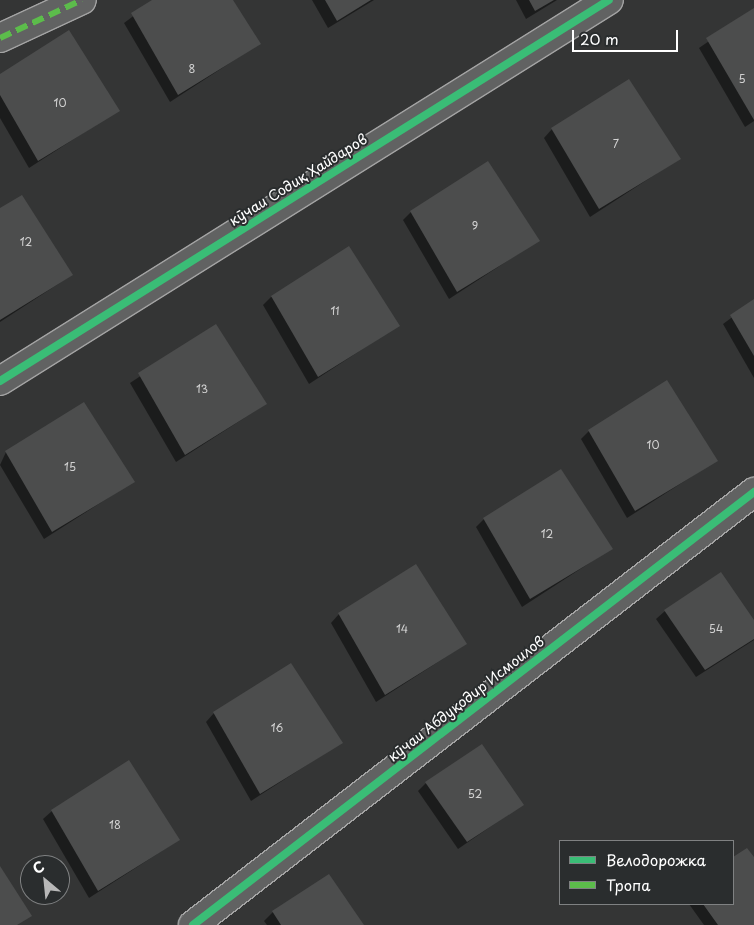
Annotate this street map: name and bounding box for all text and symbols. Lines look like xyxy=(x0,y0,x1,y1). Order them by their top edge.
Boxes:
scale bar xyxy=(574,20,680,52)
text: 20 m xyxy=(580,27,619,50)
house number: 8 xyxy=(189,62,195,76)
house number: 5 xyxy=(738,72,746,86)
house number: 10 xyxy=(54,96,66,110)
street label: кӯчаи Содиқ Ҳайдаров xyxy=(226,131,370,229)
house number: 7 xyxy=(613,137,619,151)
house number: 9 xyxy=(472,219,478,233)
house number: 12 xyxy=(20,235,32,249)
house number: 11 xyxy=(330,304,340,318)
house number: 13 xyxy=(196,382,208,396)
house number: 10 xyxy=(647,438,659,452)
house number: 15 xyxy=(64,460,76,474)
house number: 12 xyxy=(541,527,553,541)
house number: 14 xyxy=(396,622,408,636)
house number: 54 xyxy=(709,622,723,636)
street label: кӯчаи Абдуқодир Исмоилов xyxy=(384,633,548,765)
house number: 16 xyxy=(271,721,283,735)
house number: 52 xyxy=(468,787,482,801)
house number: 18 xyxy=(109,818,121,832)
legend xyxy=(559,840,734,905)
text: Велодорожка xyxy=(606,848,706,871)
north arrow xyxy=(20,855,70,905)
text: С xyxy=(29,855,48,879)
text: Тропа xyxy=(606,873,651,896)

